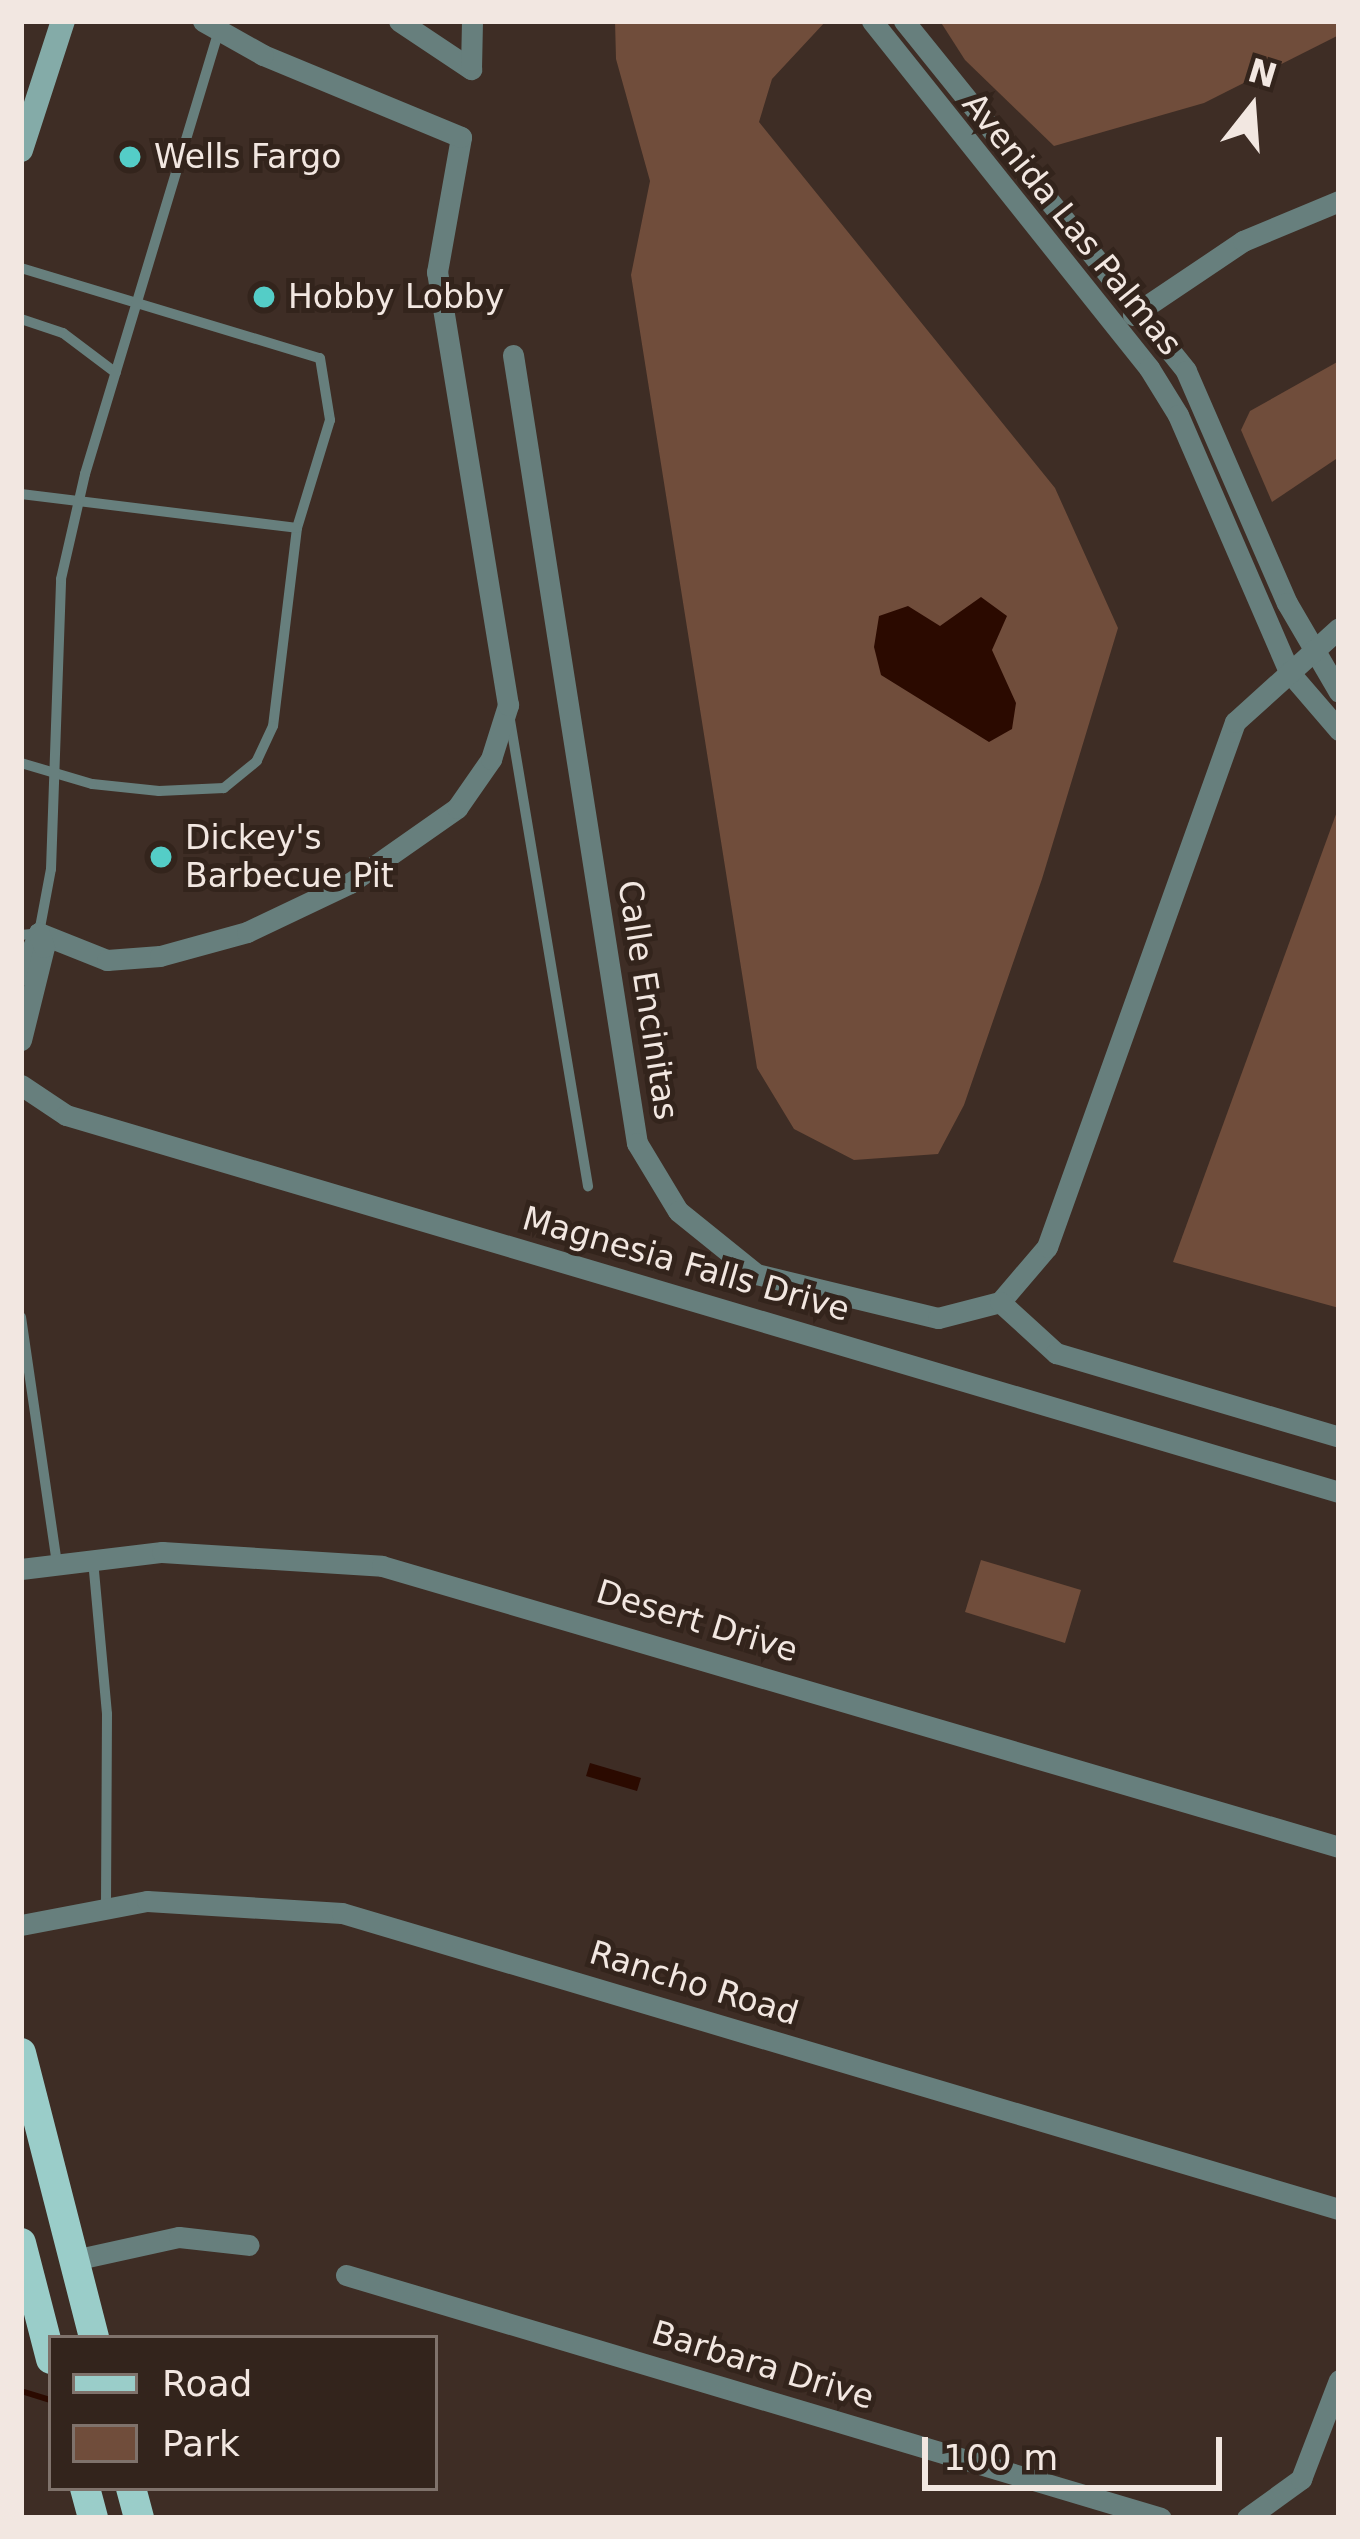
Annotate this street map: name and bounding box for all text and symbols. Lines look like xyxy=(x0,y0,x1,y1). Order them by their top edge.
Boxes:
north arrow xyxy=(1192,48,1312,168)
text: N xyxy=(1244,50,1282,96)
street label: Avenida Las Palmas xyxy=(954,85,1190,363)
place label: Wells Fargo xyxy=(154,137,341,177)
marker: Wells Fargo xyxy=(117,144,143,170)
place label: Hobby Lobby xyxy=(288,277,504,317)
marker: Hobby Lobby xyxy=(251,284,277,310)
place label: Dickey's Barbecue Pit xyxy=(185,818,394,896)
marker: Dickey's Barbecue Pit xyxy=(148,844,174,870)
street label: Calle Encinitas xyxy=(610,877,686,1123)
street label: Magnesia Falls Drive xyxy=(518,1198,854,1330)
street label: Desert Drive xyxy=(592,1572,802,1670)
street label: Rancho Road xyxy=(585,1933,803,2033)
street label: Barbara Drive xyxy=(647,2312,879,2418)
legend xyxy=(48,2335,438,2491)
text: Road xyxy=(162,2363,252,2404)
scale bar xyxy=(928,2413,1228,2487)
text: Park xyxy=(162,2423,240,2464)
text: 100 m xyxy=(943,2437,1058,2478)

